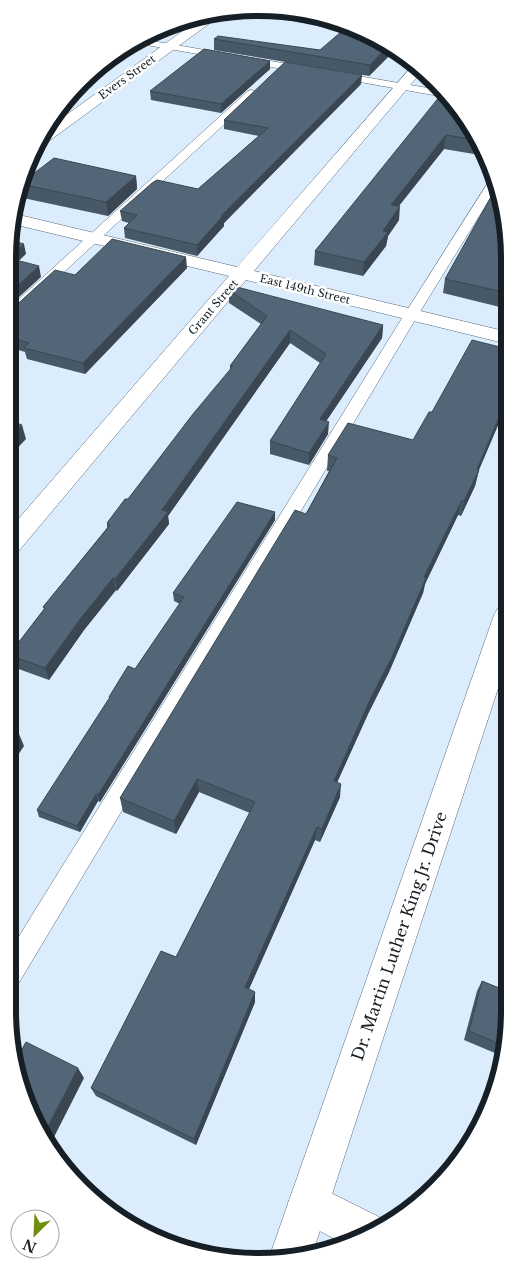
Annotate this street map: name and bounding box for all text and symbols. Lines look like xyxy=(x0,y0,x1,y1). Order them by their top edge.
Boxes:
street label: Evers Street xyxy=(96,51,159,102)
street label: East 149th Street xyxy=(258,271,353,307)
street label: Grant Street xyxy=(185,276,241,338)
street label: Dr. Martin Luther King Jr. Drive xyxy=(347,809,451,1063)
north arrow xyxy=(10,1209,60,1259)
text: N xyxy=(20,1235,39,1257)

